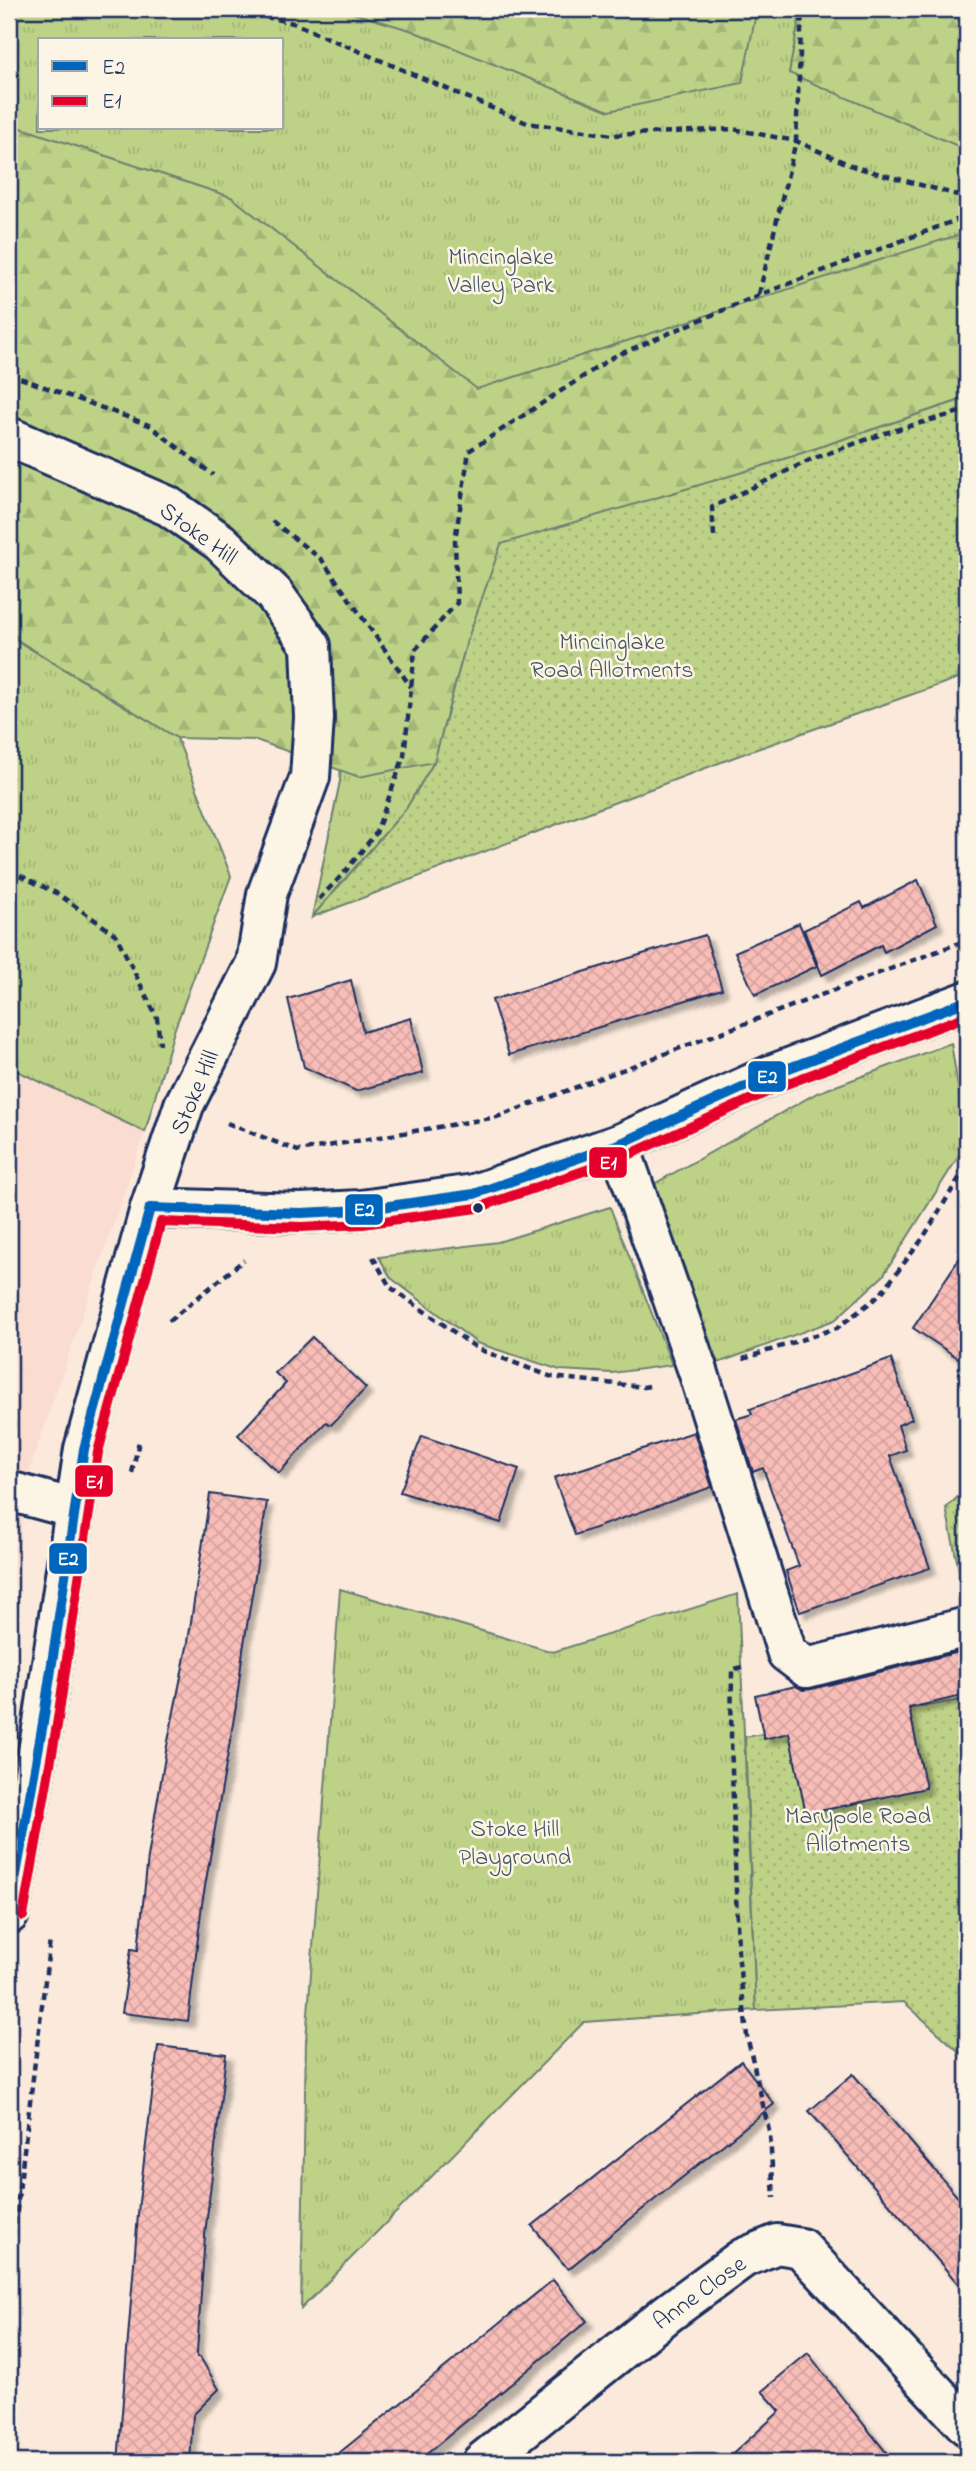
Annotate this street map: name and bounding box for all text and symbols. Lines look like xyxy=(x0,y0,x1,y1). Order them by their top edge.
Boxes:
legend xyxy=(38,38,284,130)
text: E2 xyxy=(102,54,125,84)
text: E1 xyxy=(102,88,122,118)
park label: Mincinglake Valley Park xyxy=(447,241,554,305)
street label: Stoke Hill xyxy=(151,495,244,575)
park label: Mincinglake Road Allotments xyxy=(530,626,694,689)
street label: Stoke Hill xyxy=(163,1045,230,1141)
line badge: E2 xyxy=(747,1060,787,1093)
text: E2 xyxy=(757,1065,778,1092)
line badge: E1 xyxy=(588,1146,628,1179)
text: E1 xyxy=(599,1151,617,1178)
line badge: E2 xyxy=(344,1193,384,1226)
text: E2 xyxy=(354,1198,375,1225)
unlabelled marker xyxy=(471,1201,485,1215)
line badge: E1 xyxy=(74,1464,114,1498)
text: E1 xyxy=(85,1470,103,1497)
line badge: E2 xyxy=(48,1542,88,1575)
text: E2 xyxy=(58,1547,79,1574)
park label: Marypole Road Allotments xyxy=(785,1800,932,1863)
park label: Stoke Hill Playground xyxy=(459,1813,572,1877)
street label: Anne Close xyxy=(647,2248,755,2340)

